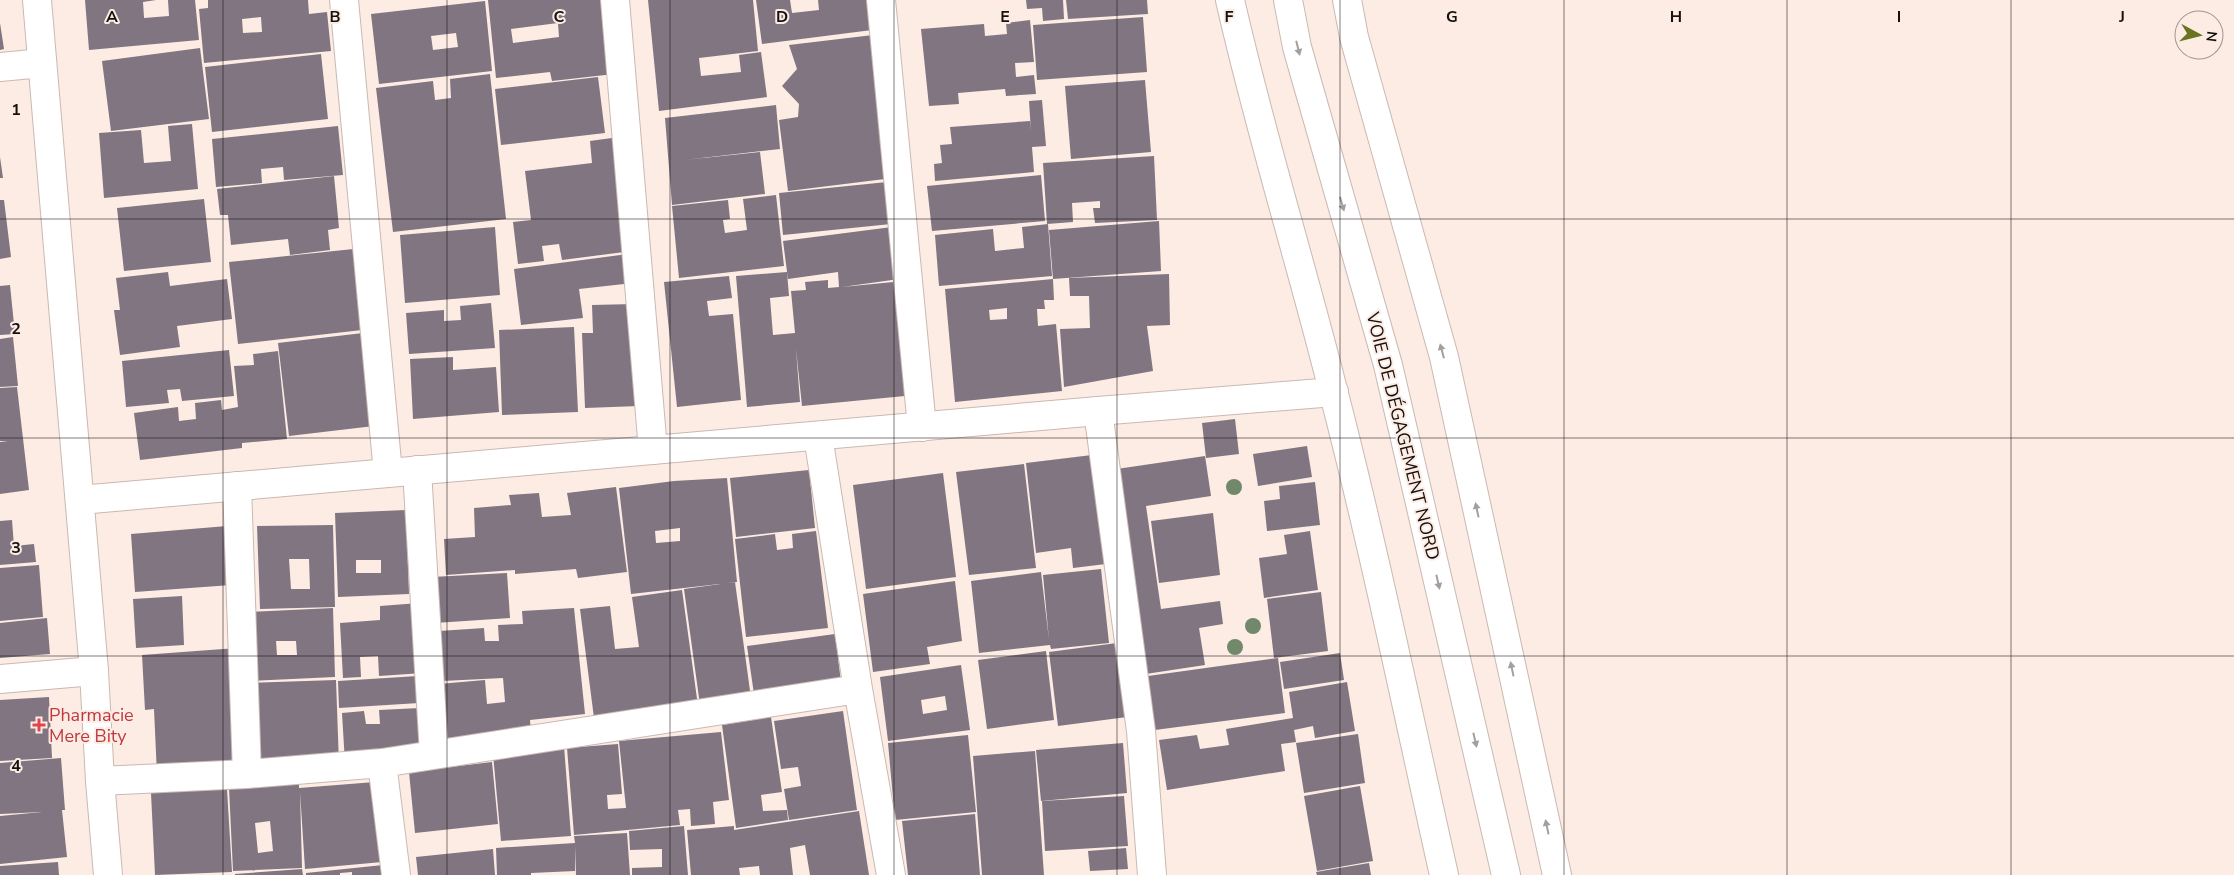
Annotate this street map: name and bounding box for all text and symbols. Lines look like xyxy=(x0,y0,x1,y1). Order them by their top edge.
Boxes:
text: A xyxy=(106,6,118,28)
text: B xyxy=(329,6,341,28)
text: C xyxy=(554,6,565,28)
text: D xyxy=(776,6,788,28)
text: E xyxy=(1000,6,1010,28)
text: F xyxy=(1225,6,1234,28)
text: G xyxy=(1446,6,1458,28)
text: H xyxy=(1670,6,1682,28)
text: I xyxy=(1897,6,1901,28)
text: J xyxy=(2118,6,2125,28)
north arrow xyxy=(2174,10,2224,60)
text: N xyxy=(2201,30,2221,43)
one-way arrow xyxy=(1294,40,1302,55)
text: 1 xyxy=(11,99,21,121)
one-way arrow xyxy=(1338,197,1346,212)
street label: VOIE DE DÉGAGEMENT NORD xyxy=(1360,309,1445,562)
text: 2 xyxy=(11,318,21,340)
one-way arrow xyxy=(1438,344,1446,359)
one-way arrow xyxy=(1473,502,1481,517)
text: 3 xyxy=(11,537,21,559)
one-way arrow xyxy=(1434,574,1442,589)
one-way arrow xyxy=(1508,661,1516,676)
place label: Pharmacie Mere Bity xyxy=(49,703,134,748)
marker: Pharmacie Mere Bity xyxy=(33,719,45,731)
one-way arrow xyxy=(1471,733,1479,748)
text: 4 xyxy=(11,755,21,777)
one-way arrow xyxy=(1542,819,1550,835)

